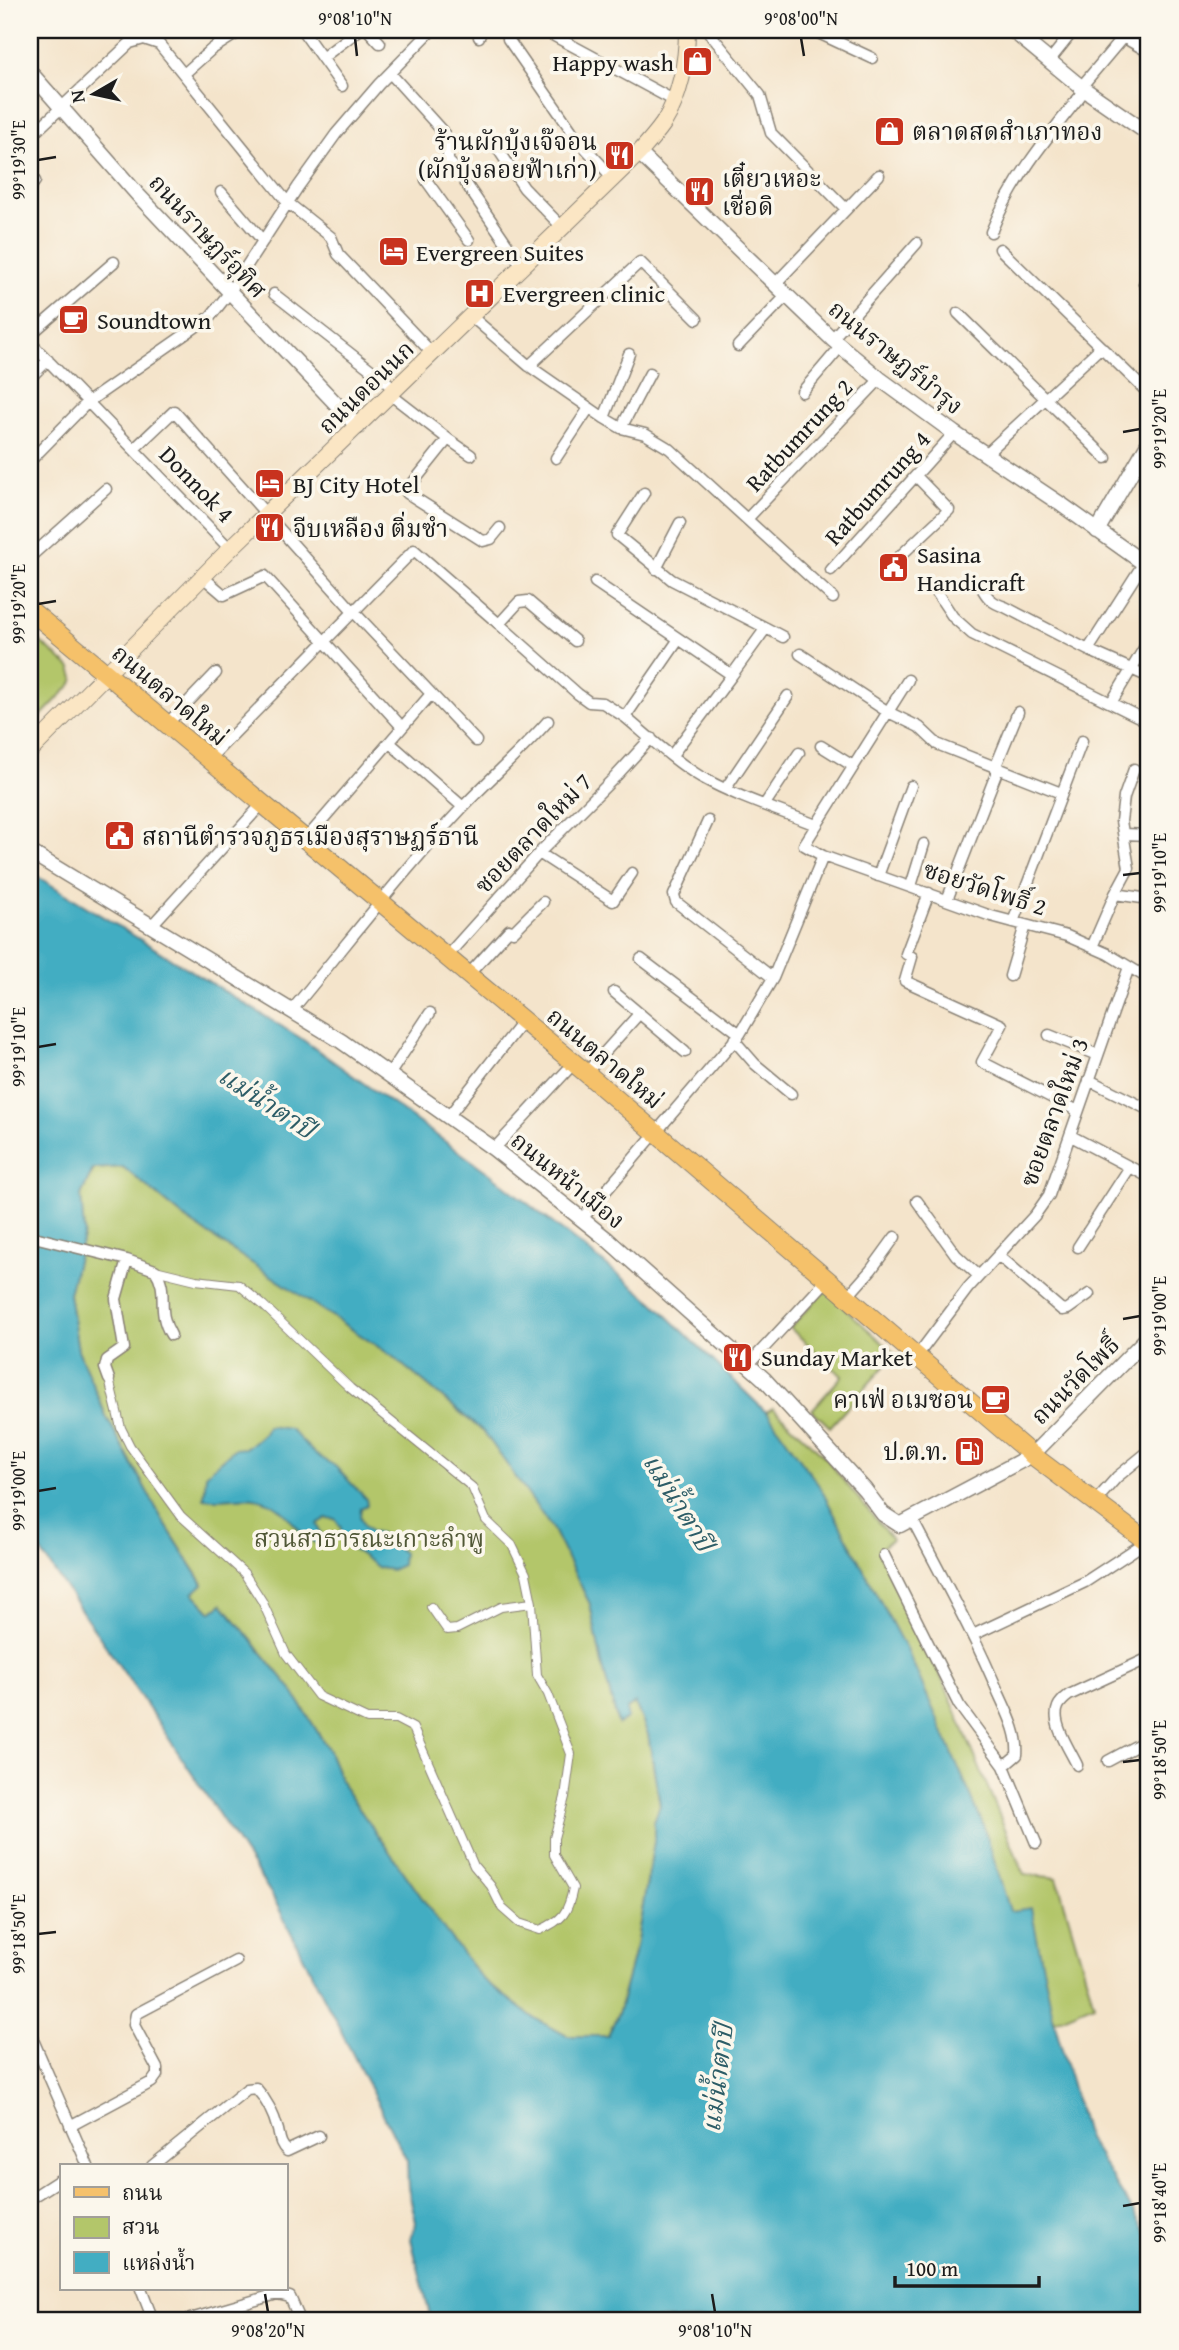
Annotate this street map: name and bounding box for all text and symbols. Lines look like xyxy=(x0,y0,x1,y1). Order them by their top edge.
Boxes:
text: 9°08'10"N xyxy=(318,5,392,32)
text: 9°08'00"N xyxy=(764,5,838,32)
place label: Happy wash xyxy=(553,45,675,80)
shop icon: Happy wash xyxy=(680,45,714,79)
north arrow xyxy=(60,60,130,130)
text: N xyxy=(62,88,92,105)
shop icon: ตลาดสดสำเภาทอง xyxy=(872,114,906,148)
place label: ตลาดสดสำเภาทอง xyxy=(912,114,1103,149)
text: 99°19'30"E xyxy=(5,120,32,200)
place label: ร้านผักบุ้งเจ๊จอน (ผักบุ้งลอยฟ้าเก่า) xyxy=(418,124,597,187)
restaurant icon: ร้านผักบุ้งเจ๊จอน (ผักบุ้งลอยฟ้าเก่า) xyxy=(603,138,637,172)
place label: เตี๋ยวเหอะ เชื่อดิ xyxy=(722,161,821,224)
street label: ถนนราษฏร์อุทิศ xyxy=(141,166,275,306)
restaurant icon: เตี๋ยวเหอะ เชื่อดิ xyxy=(682,175,716,209)
hotel icon: Evergreen Suites xyxy=(376,235,410,269)
place label: Evergreen Suites xyxy=(416,235,584,270)
hospital icon: Evergreen clinic xyxy=(463,276,497,310)
place label: Evergreen clinic xyxy=(503,276,665,311)
street label: ถนนราษฎร์บำรุง xyxy=(821,292,971,422)
cafe icon: Soundtown xyxy=(57,303,91,337)
place label: Soundtown xyxy=(97,303,212,338)
street label: ถนนดอนนก xyxy=(310,332,422,442)
street label: Ratbumrung 2 xyxy=(737,370,861,500)
text: 99°19'20"E xyxy=(1146,389,1173,469)
street label: Ratbumrung 4 xyxy=(816,423,938,553)
street label: Donnok 4 xyxy=(151,438,243,530)
hotel icon: BJ City Hotel xyxy=(253,467,287,501)
place label: BJ City Hotel xyxy=(293,467,420,502)
restaurant icon: จีบเหลือง ติ่มซำ xyxy=(253,511,287,545)
place label: จีบเหลือง ติ่มซำ xyxy=(293,511,448,546)
place label: Sasina Handicraft xyxy=(917,537,1026,600)
public building icon: Sasina Handicraft xyxy=(877,551,911,585)
text: 99°19'20"E xyxy=(5,564,32,644)
street label: ถนนตลาดใหม่ xyxy=(104,636,236,754)
street label: ซอยตลาดใหม่ 7 xyxy=(466,765,600,901)
public building icon: สถานีตำรวจภูธรเมืองสุราษฏร์ธานี xyxy=(102,819,136,853)
place label: สถานีตำรวจภูธรเมืองสุราษฏร์ธานี xyxy=(142,819,479,854)
text: 99°19'10"E xyxy=(1146,833,1173,913)
street label: ซอยวัดโพธิ์ 2 xyxy=(919,852,1051,924)
street label: ถนนตลาดใหม่ xyxy=(539,999,671,1117)
text: 99°19'10"E xyxy=(5,1007,32,1087)
street label: ซอยตลาดใหม่ 3 xyxy=(1011,1033,1097,1191)
water label: แม่น้ำตาปี xyxy=(211,1056,326,1150)
street label: ถนนหน้าเมือง xyxy=(503,1123,633,1237)
text: 99°19'00"E xyxy=(1146,1276,1173,1356)
street label: ถนนวัดโพธิ์ xyxy=(1023,1326,1129,1432)
restaurant icon: Sunday Market xyxy=(721,1340,755,1374)
place label: Sunday Market xyxy=(761,1340,913,1375)
place label: คาเฟ่ อเมซอน xyxy=(833,1382,973,1417)
cafe icon: คาเฟ่ อเมซอน xyxy=(979,1382,1013,1416)
place label: ป.ต.ท. xyxy=(883,1434,947,1469)
fuel station icon: ป.ต.ท. xyxy=(953,1434,987,1468)
water label: แม่น้ำตาปี xyxy=(634,1446,726,1561)
text: 99°19'00"E xyxy=(5,1451,32,1531)
park label: สวนสาธารณะเกาะลำพู xyxy=(254,1521,484,1556)
text: 99°18'50"E xyxy=(1146,1720,1173,1800)
text: 99°18'50"E xyxy=(5,1894,32,1974)
water label: แม่น้ำตาปี xyxy=(691,2018,743,2134)
text: 99°18'40"E xyxy=(1146,2163,1173,2243)
legend xyxy=(60,2164,287,2290)
text: ถนน xyxy=(122,2177,163,2208)
text: สวน xyxy=(122,2211,160,2242)
scale bar xyxy=(895,2245,1039,2289)
text: แหล่งน้ำ xyxy=(122,2247,195,2278)
text: 100 m xyxy=(906,2253,958,2284)
text: 9°08'20"N xyxy=(231,2317,305,2344)
text: 9°08'10"N xyxy=(678,2317,752,2344)

